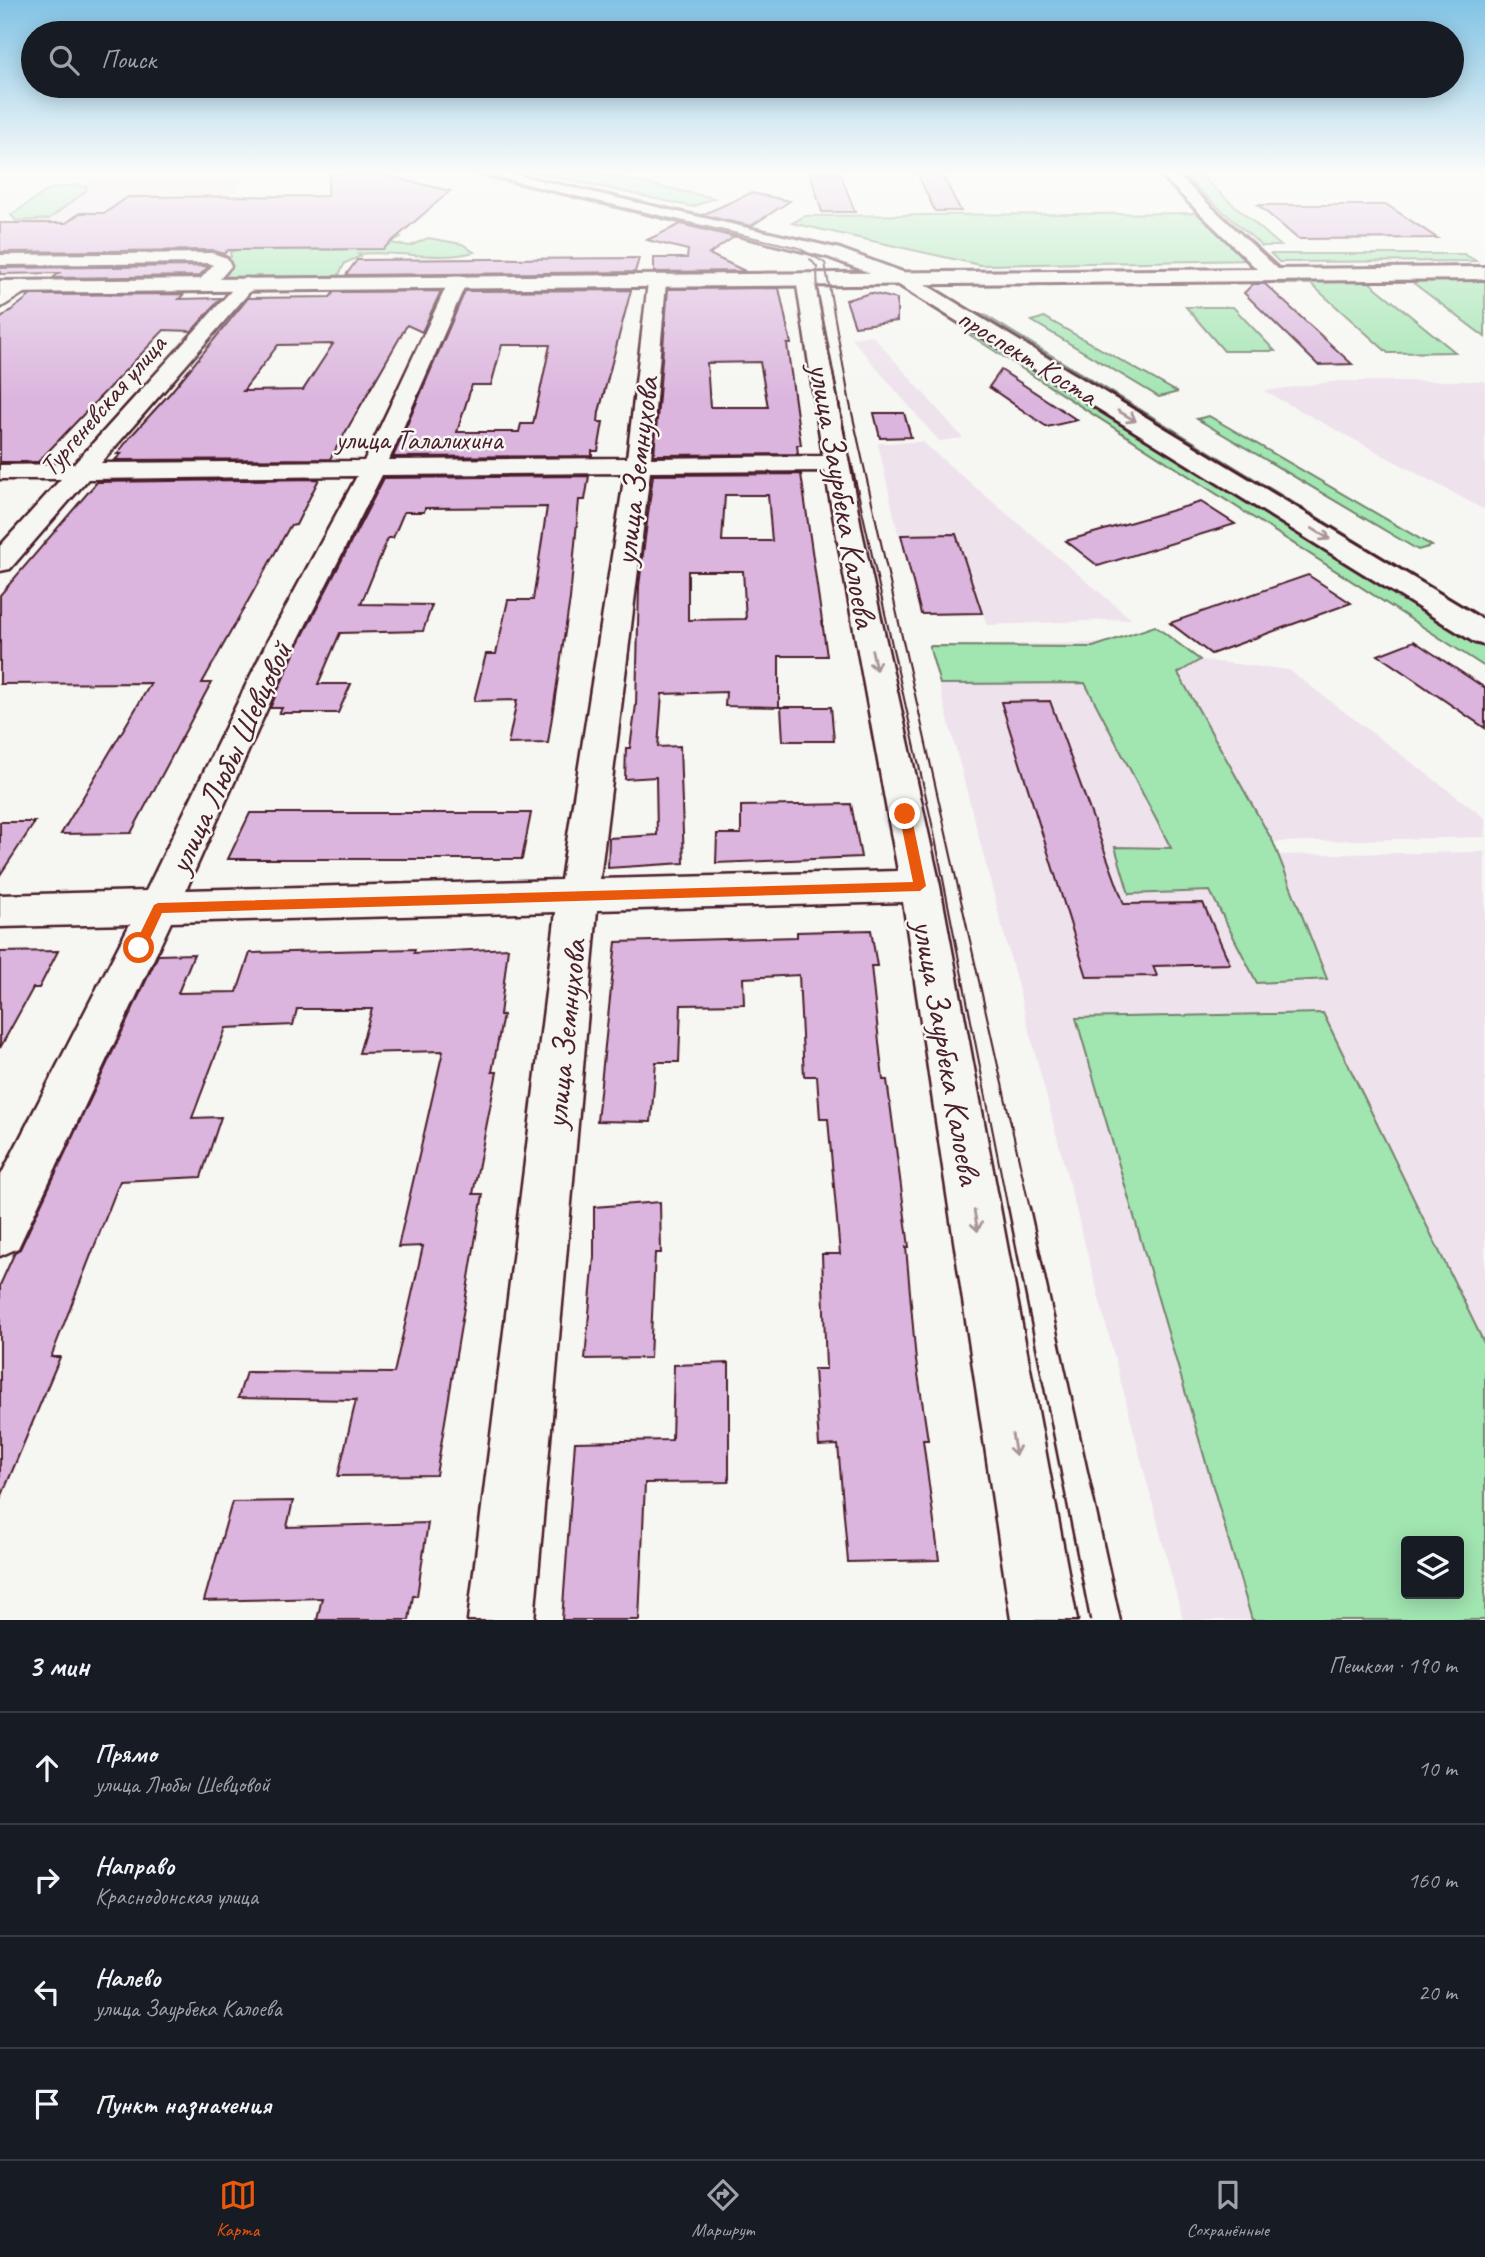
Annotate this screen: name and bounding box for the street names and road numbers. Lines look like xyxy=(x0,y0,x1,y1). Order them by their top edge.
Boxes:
street label: проспект Коста xyxy=(952,300,1105,414)
street label: Тургеневская улица xyxy=(31,326,174,483)
street label: улица Заурбека Калоева xyxy=(799,358,887,632)
street label: улица Земнухова xyxy=(603,372,669,570)
street label: улица Талалихина xyxy=(334,422,504,457)
street label: улица Любы Шевцовой xyxy=(157,633,303,882)
street label: улица Заурбека Калоева xyxy=(903,915,991,1189)
street label: улица Земнухова xyxy=(534,935,596,1133)

